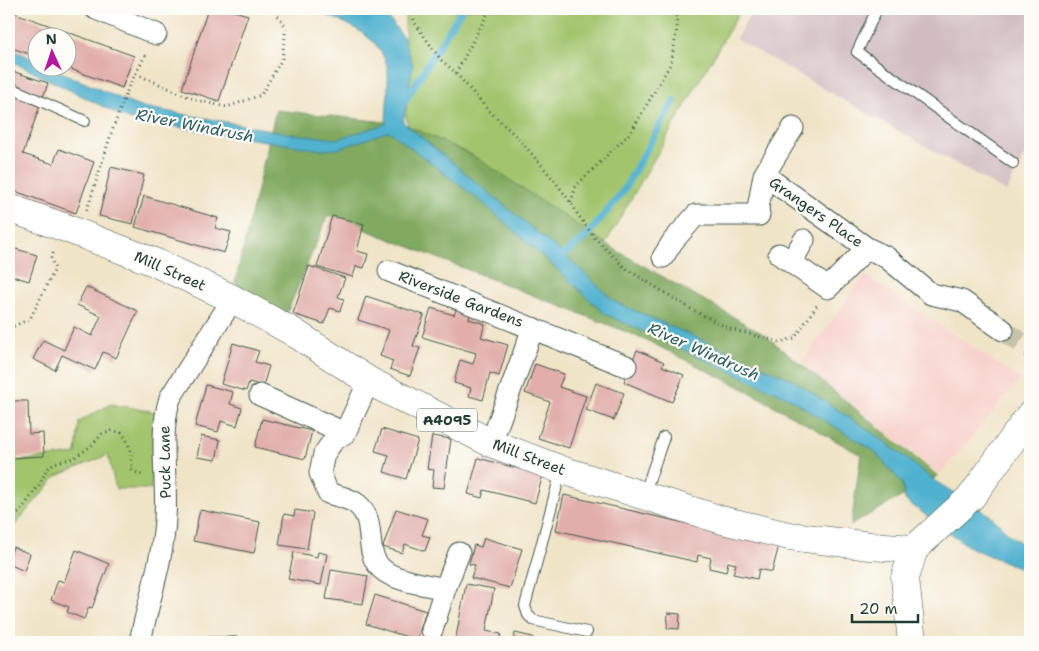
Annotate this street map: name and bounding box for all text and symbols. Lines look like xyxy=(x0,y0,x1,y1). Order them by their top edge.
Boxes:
north arrow xyxy=(28,28,78,78)
text: N xyxy=(45,30,57,48)
water label: River Windrush xyxy=(134,104,256,147)
street label: Grangers Place xyxy=(765,172,867,252)
street label: Mill Street xyxy=(131,246,209,296)
street label: Riverside Gardens xyxy=(396,266,526,332)
water label: River Windrush xyxy=(645,317,763,385)
road number: A4095 xyxy=(417,408,477,432)
street label: Puck Lane xyxy=(154,425,176,499)
street label: Mill Street xyxy=(490,434,568,480)
scale bar xyxy=(852,591,918,623)
text: 20 m xyxy=(859,599,898,619)

